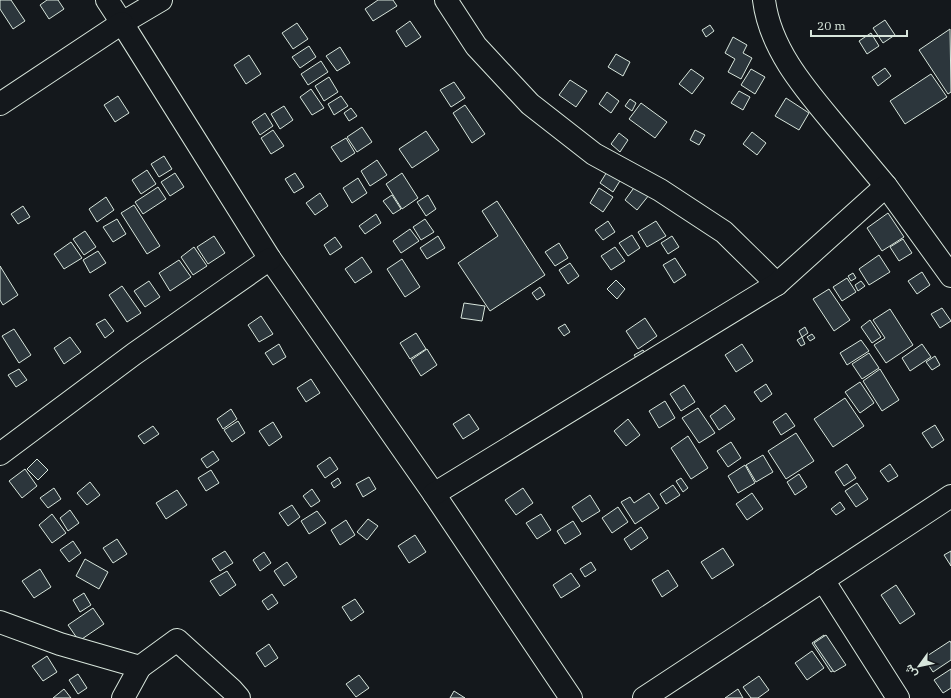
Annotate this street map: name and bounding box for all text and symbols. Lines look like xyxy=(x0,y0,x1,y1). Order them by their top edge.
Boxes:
scale bar xyxy=(811,12,907,38)
text: 20 m xyxy=(817,18,846,33)
north arrow xyxy=(899,646,939,686)
text: ش xyxy=(901,662,920,681)

